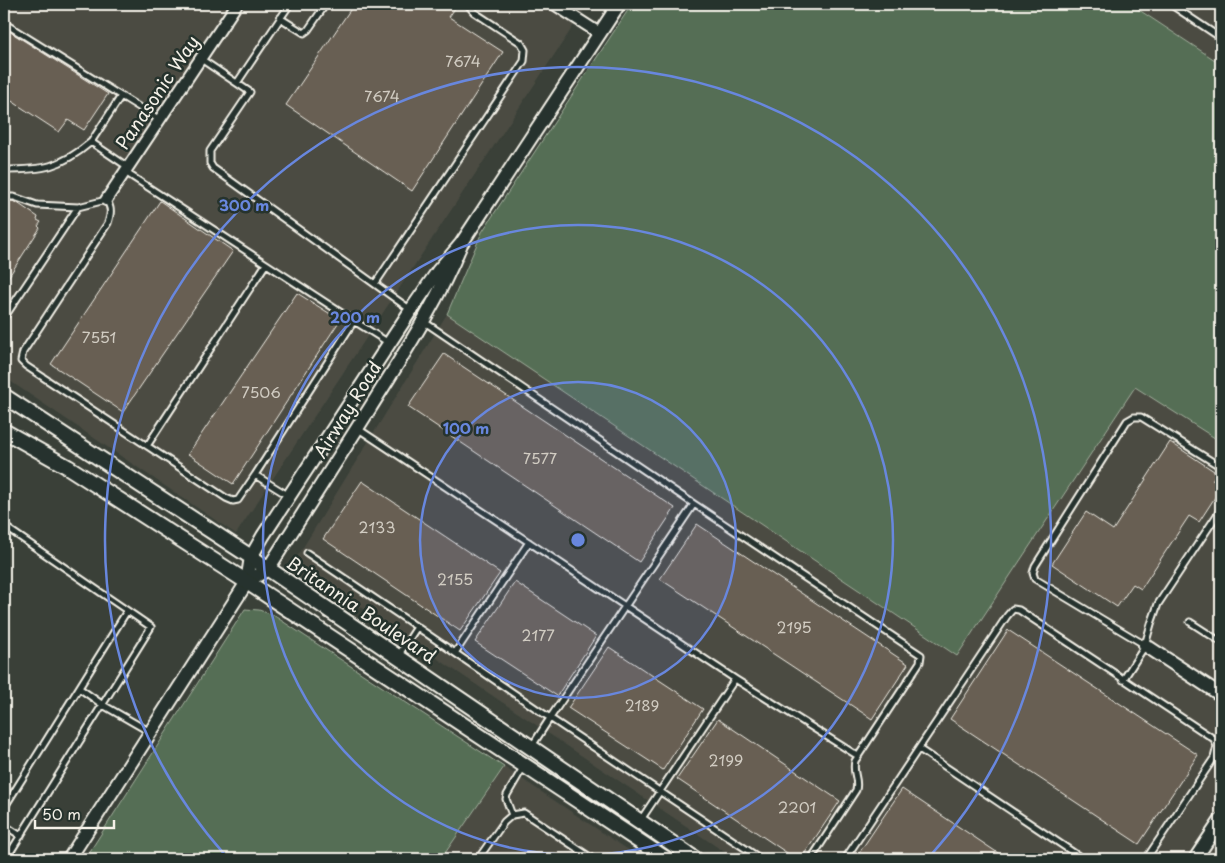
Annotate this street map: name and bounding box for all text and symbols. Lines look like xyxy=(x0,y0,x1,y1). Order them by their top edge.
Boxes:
street label: Panasonic Way xyxy=(108,29,205,155)
house number: 7674 xyxy=(445,49,481,72)
house number: 7674 xyxy=(364,84,400,107)
text: 300 m xyxy=(219,193,269,216)
text: 200 m xyxy=(330,305,380,328)
house number: 7551 xyxy=(82,325,116,348)
street label: Airway Road xyxy=(306,355,387,463)
house number: 7506 xyxy=(241,380,281,403)
text: 100 m xyxy=(443,416,489,439)
house number: 7577 xyxy=(523,446,557,469)
house number: 2133 xyxy=(359,515,395,538)
centre of rings xyxy=(569,531,587,549)
street label: Britannia Boulevard xyxy=(282,548,442,669)
house number: 2155 xyxy=(437,567,473,590)
house number: 2195 xyxy=(776,615,812,638)
house number: 2177 xyxy=(521,623,555,646)
house number: 2189 xyxy=(625,693,659,716)
house number: 2199 xyxy=(709,748,743,771)
house number: 2201 xyxy=(778,795,816,818)
scale bar xyxy=(35,798,114,830)
text: 50 m xyxy=(42,802,81,825)

